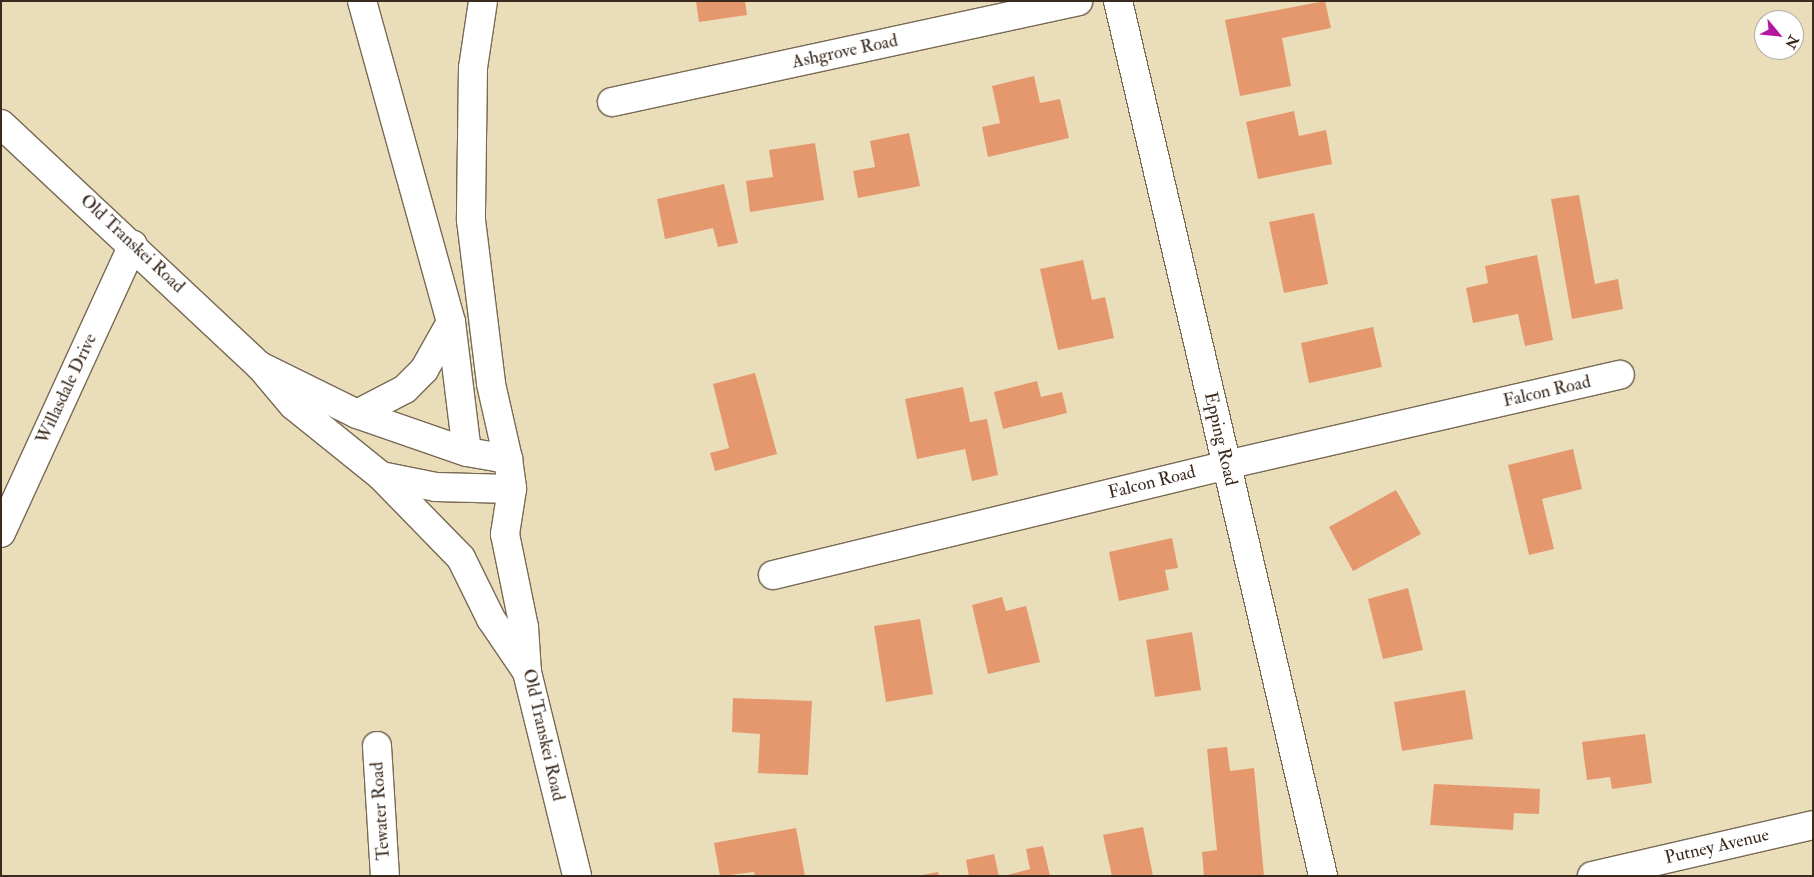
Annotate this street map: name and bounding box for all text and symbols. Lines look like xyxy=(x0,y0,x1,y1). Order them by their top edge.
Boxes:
north arrow xyxy=(1754,10,1804,60)
street label: Ashgrove Road xyxy=(790,30,900,74)
text: N xyxy=(1781,32,1802,51)
street label: Old Transkei Road xyxy=(75,190,189,298)
street label: Willasdale Drive xyxy=(32,330,102,448)
street label: Falcon Road xyxy=(1501,371,1593,413)
street label: Epping Road xyxy=(1199,390,1241,488)
street label: Falcon Road xyxy=(1106,462,1198,504)
street label: Old Transkei Road xyxy=(517,667,569,803)
street label: Tewater Road xyxy=(367,761,395,861)
street label: Putney Avenue xyxy=(1663,825,1771,869)

